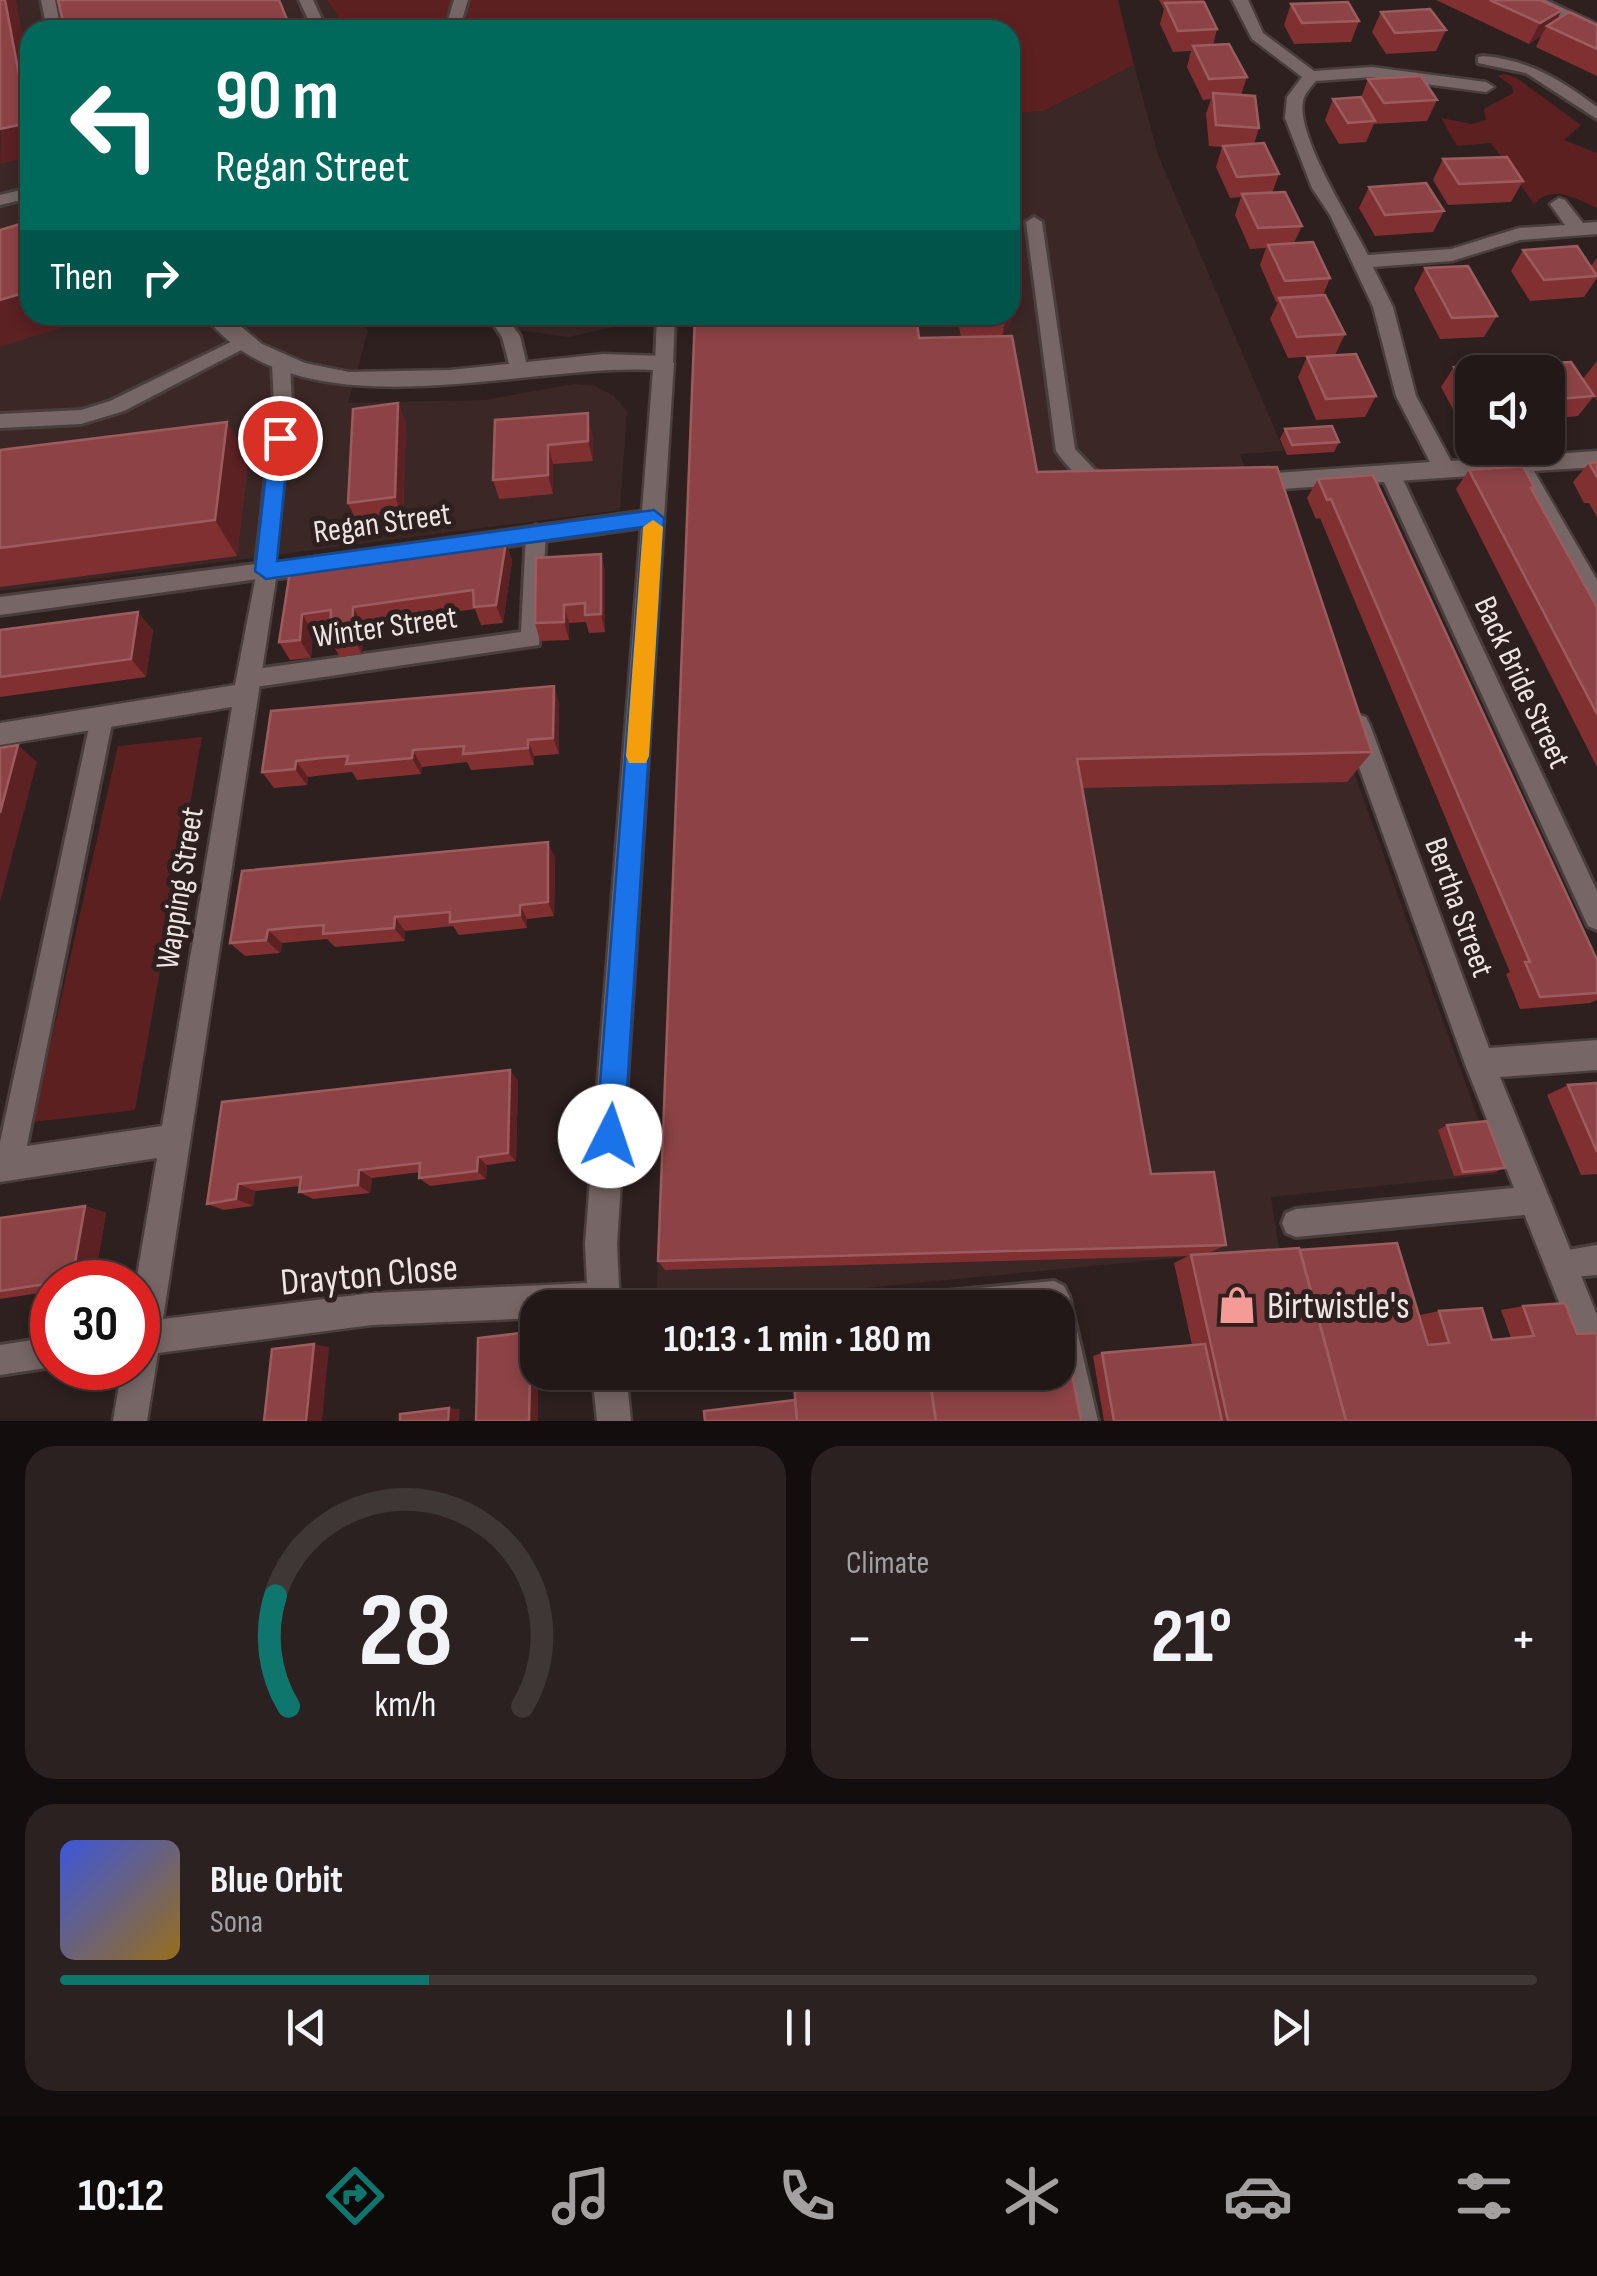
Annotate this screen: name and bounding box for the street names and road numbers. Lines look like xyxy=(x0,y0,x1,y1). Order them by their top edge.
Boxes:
street label: Regan Street xyxy=(311,495,453,552)
street label: Back Bride Street xyxy=(1465,591,1578,775)
street label: Winter Street xyxy=(311,598,460,657)
street label: Wapping Street xyxy=(148,804,213,972)
street label: Bertha Street xyxy=(1415,833,1502,982)
street label: Drayton Close xyxy=(279,1245,460,1306)

